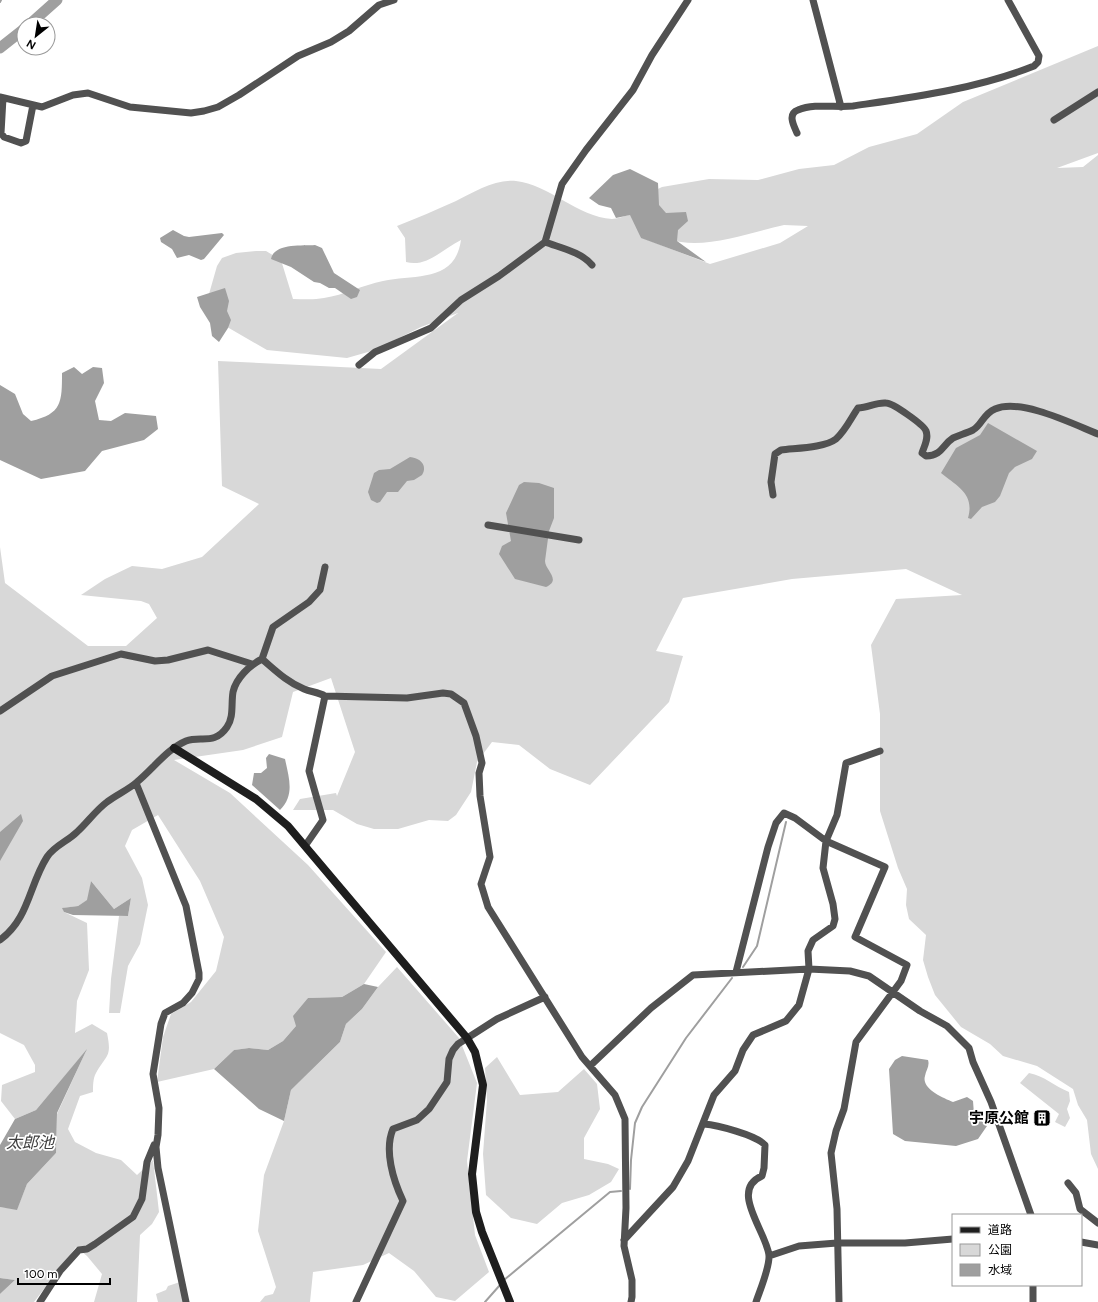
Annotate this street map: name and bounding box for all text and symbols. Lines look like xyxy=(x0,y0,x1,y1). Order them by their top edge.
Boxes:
north arrow xyxy=(16,16,56,56)
text: N xyxy=(24,36,38,52)
building icon: 宇原公館 xyxy=(1032,1108,1052,1128)
place label: 宇原公館 xyxy=(969,1109,1029,1127)
water label: 太郎池 xyxy=(6,1133,56,1152)
legend xyxy=(952,1214,1082,1286)
text: 道路 xyxy=(988,1223,1012,1237)
text: 公園 xyxy=(988,1243,1012,1257)
scale bar xyxy=(18,1260,110,1286)
text: 水域 xyxy=(988,1263,1012,1277)
text: 100 m xyxy=(24,1267,58,1281)

